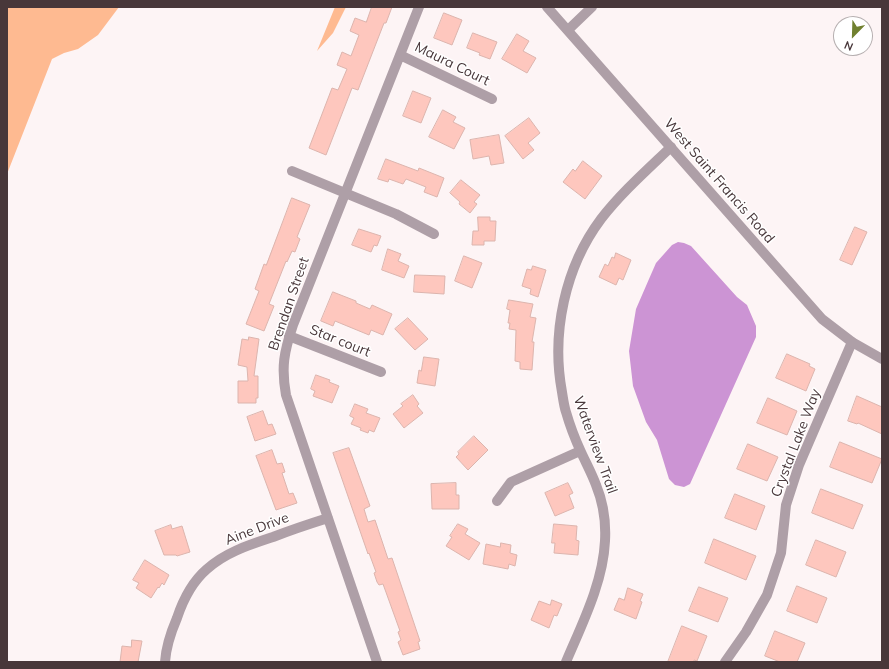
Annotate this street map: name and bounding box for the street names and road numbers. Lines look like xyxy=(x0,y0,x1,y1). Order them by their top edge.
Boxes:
street label: Maura Court xyxy=(412,39,492,89)
street label: West Saint Francis Road xyxy=(660,115,778,247)
street label: Brendan Street xyxy=(265,255,313,353)
street label: Star court xyxy=(307,321,373,361)
street label: Crystal Lake Way xyxy=(768,387,824,499)
street label: Waterview Trail xyxy=(570,394,620,496)
street label: Aine Drive xyxy=(223,509,291,549)

